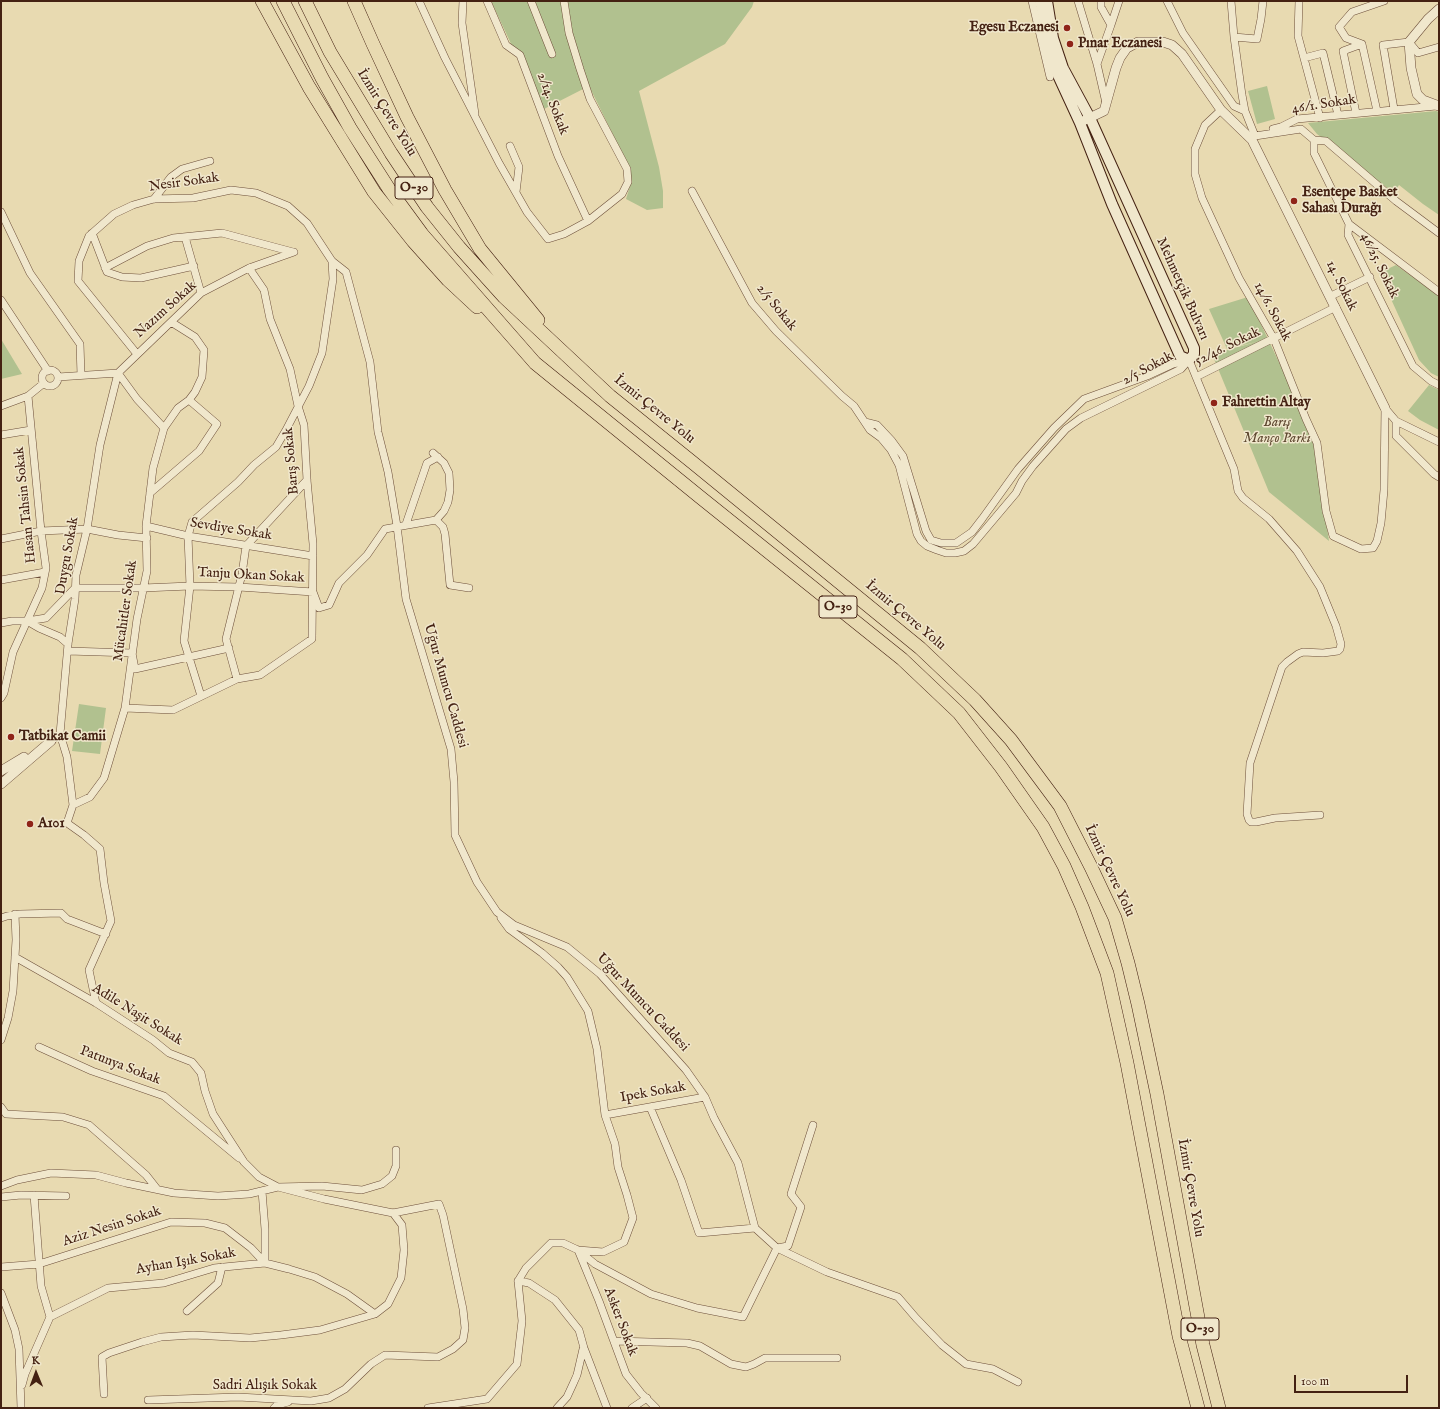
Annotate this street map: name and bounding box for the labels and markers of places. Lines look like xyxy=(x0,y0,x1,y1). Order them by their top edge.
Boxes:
place label: Egesu Eczanesi xyxy=(969,20,1059,36)
marker: Egesu Eczanesi xyxy=(1062,23,1072,33)
place label: Pınar Eczanesi xyxy=(1078,36,1162,52)
marker: Pınar Eczanesi xyxy=(1065,39,1075,49)
place label: Esentepe Basket Sahası Durağı xyxy=(1302,185,1398,218)
marker: Esentepe Basket Sahası Durağı xyxy=(1289,196,1299,206)
place label: Fahrettin Altay xyxy=(1222,395,1311,411)
marker: Fahrettin Altay xyxy=(1209,398,1219,408)
place label: Tatbikat Camii xyxy=(19,729,106,745)
marker: Tatbikat Camii xyxy=(6,732,16,742)
place label: A101 xyxy=(38,816,65,832)
marker: A101 xyxy=(25,819,35,829)

